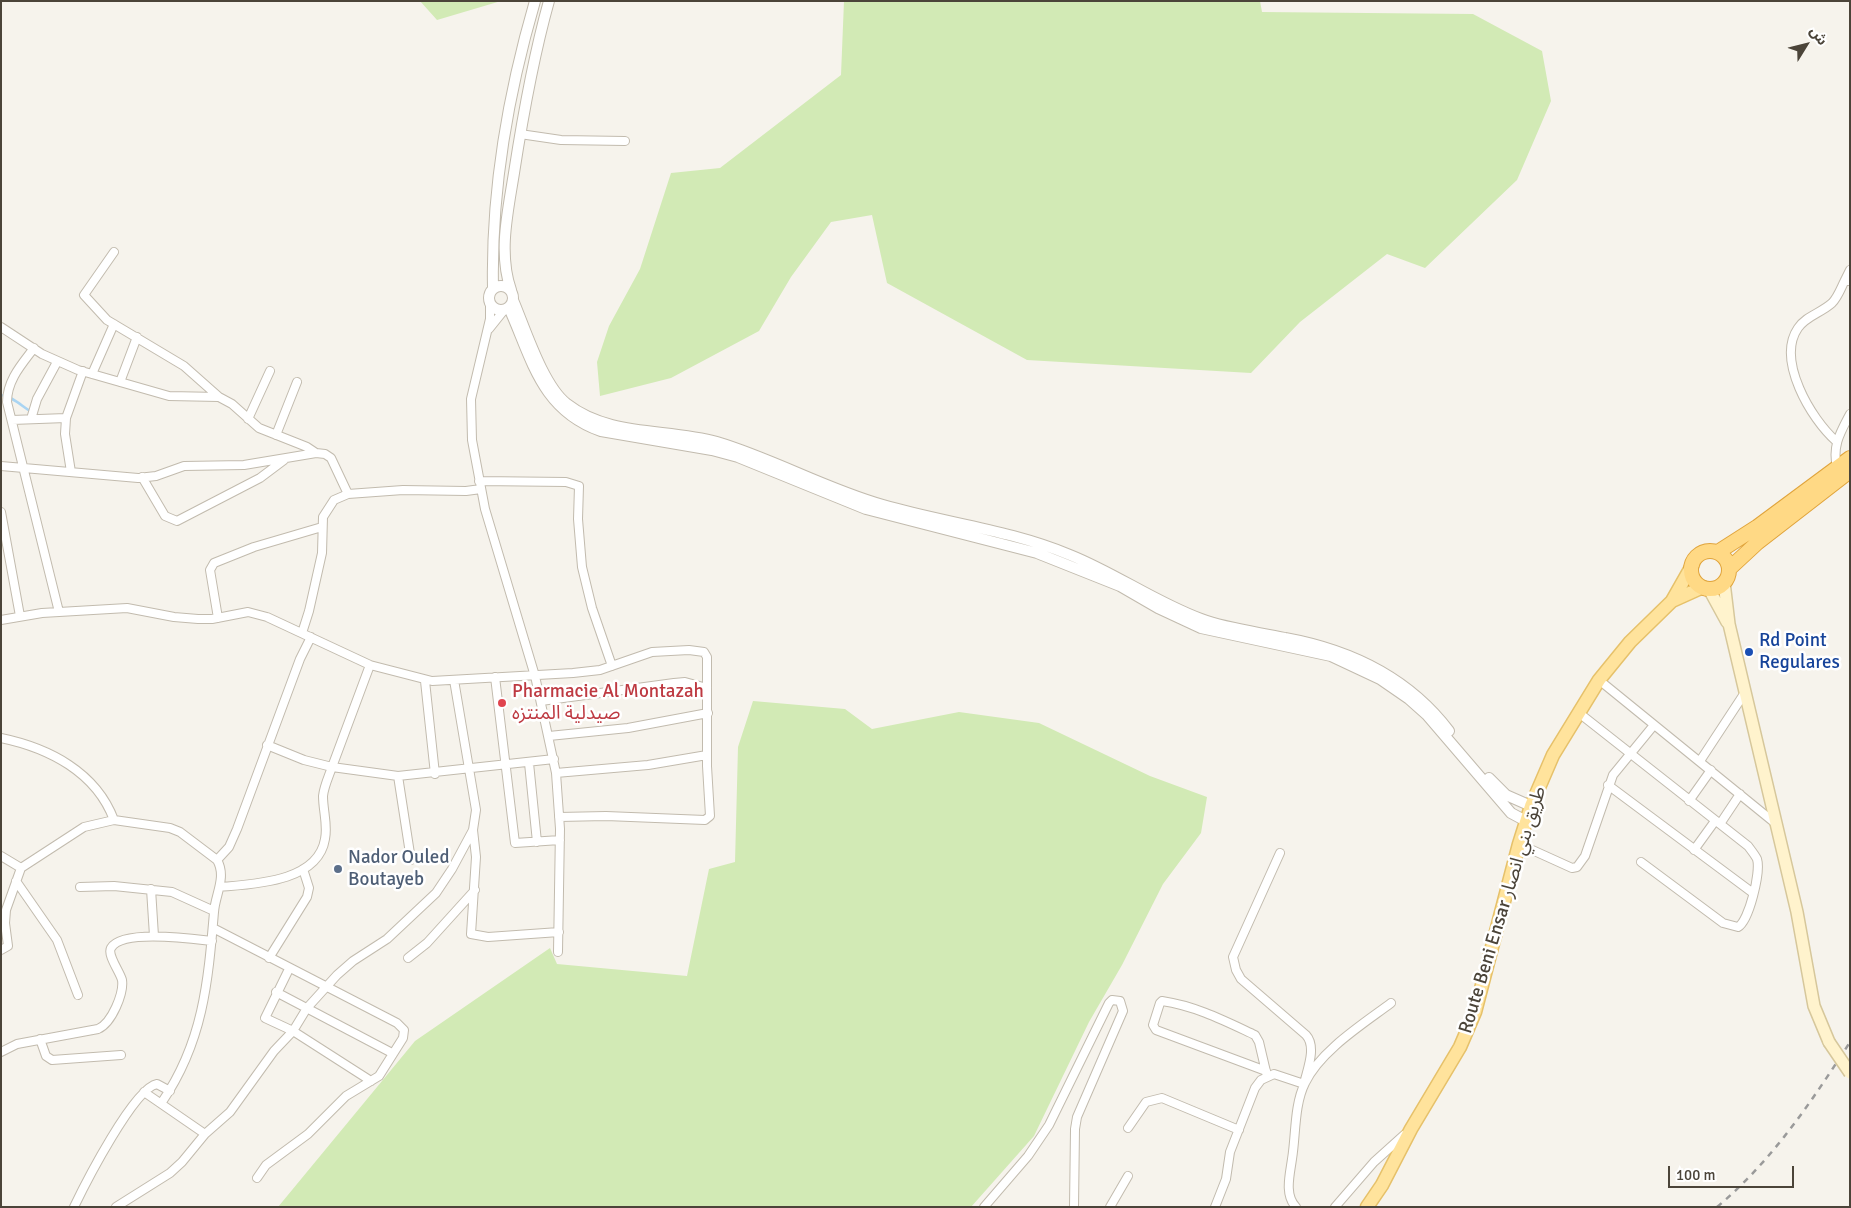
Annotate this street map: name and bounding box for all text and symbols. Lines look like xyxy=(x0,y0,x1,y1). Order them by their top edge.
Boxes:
north arrow xyxy=(1781,20,1831,70)
text: ش xyxy=(1806,23,1831,49)
place label: Rd Point Regulares xyxy=(1759,630,1840,674)
marker: Rd Point Regulares xyxy=(1743,646,1755,658)
place label: Pharmacie Al Montazah صيدلية المنتزه xyxy=(512,681,704,725)
marker: Pharmacie Al Montazah صيدلية المنتزه xyxy=(496,697,508,709)
street label: Route Beni Ensar طريق بني انصار xyxy=(1454,784,1552,1036)
place label: Nador Ouled Boutayeb xyxy=(348,847,449,891)
marker: Nador Ouled Boutayeb xyxy=(332,863,344,875)
scale bar xyxy=(1671,1156,1797,1188)
text: 100 m xyxy=(1676,1166,1716,1184)

